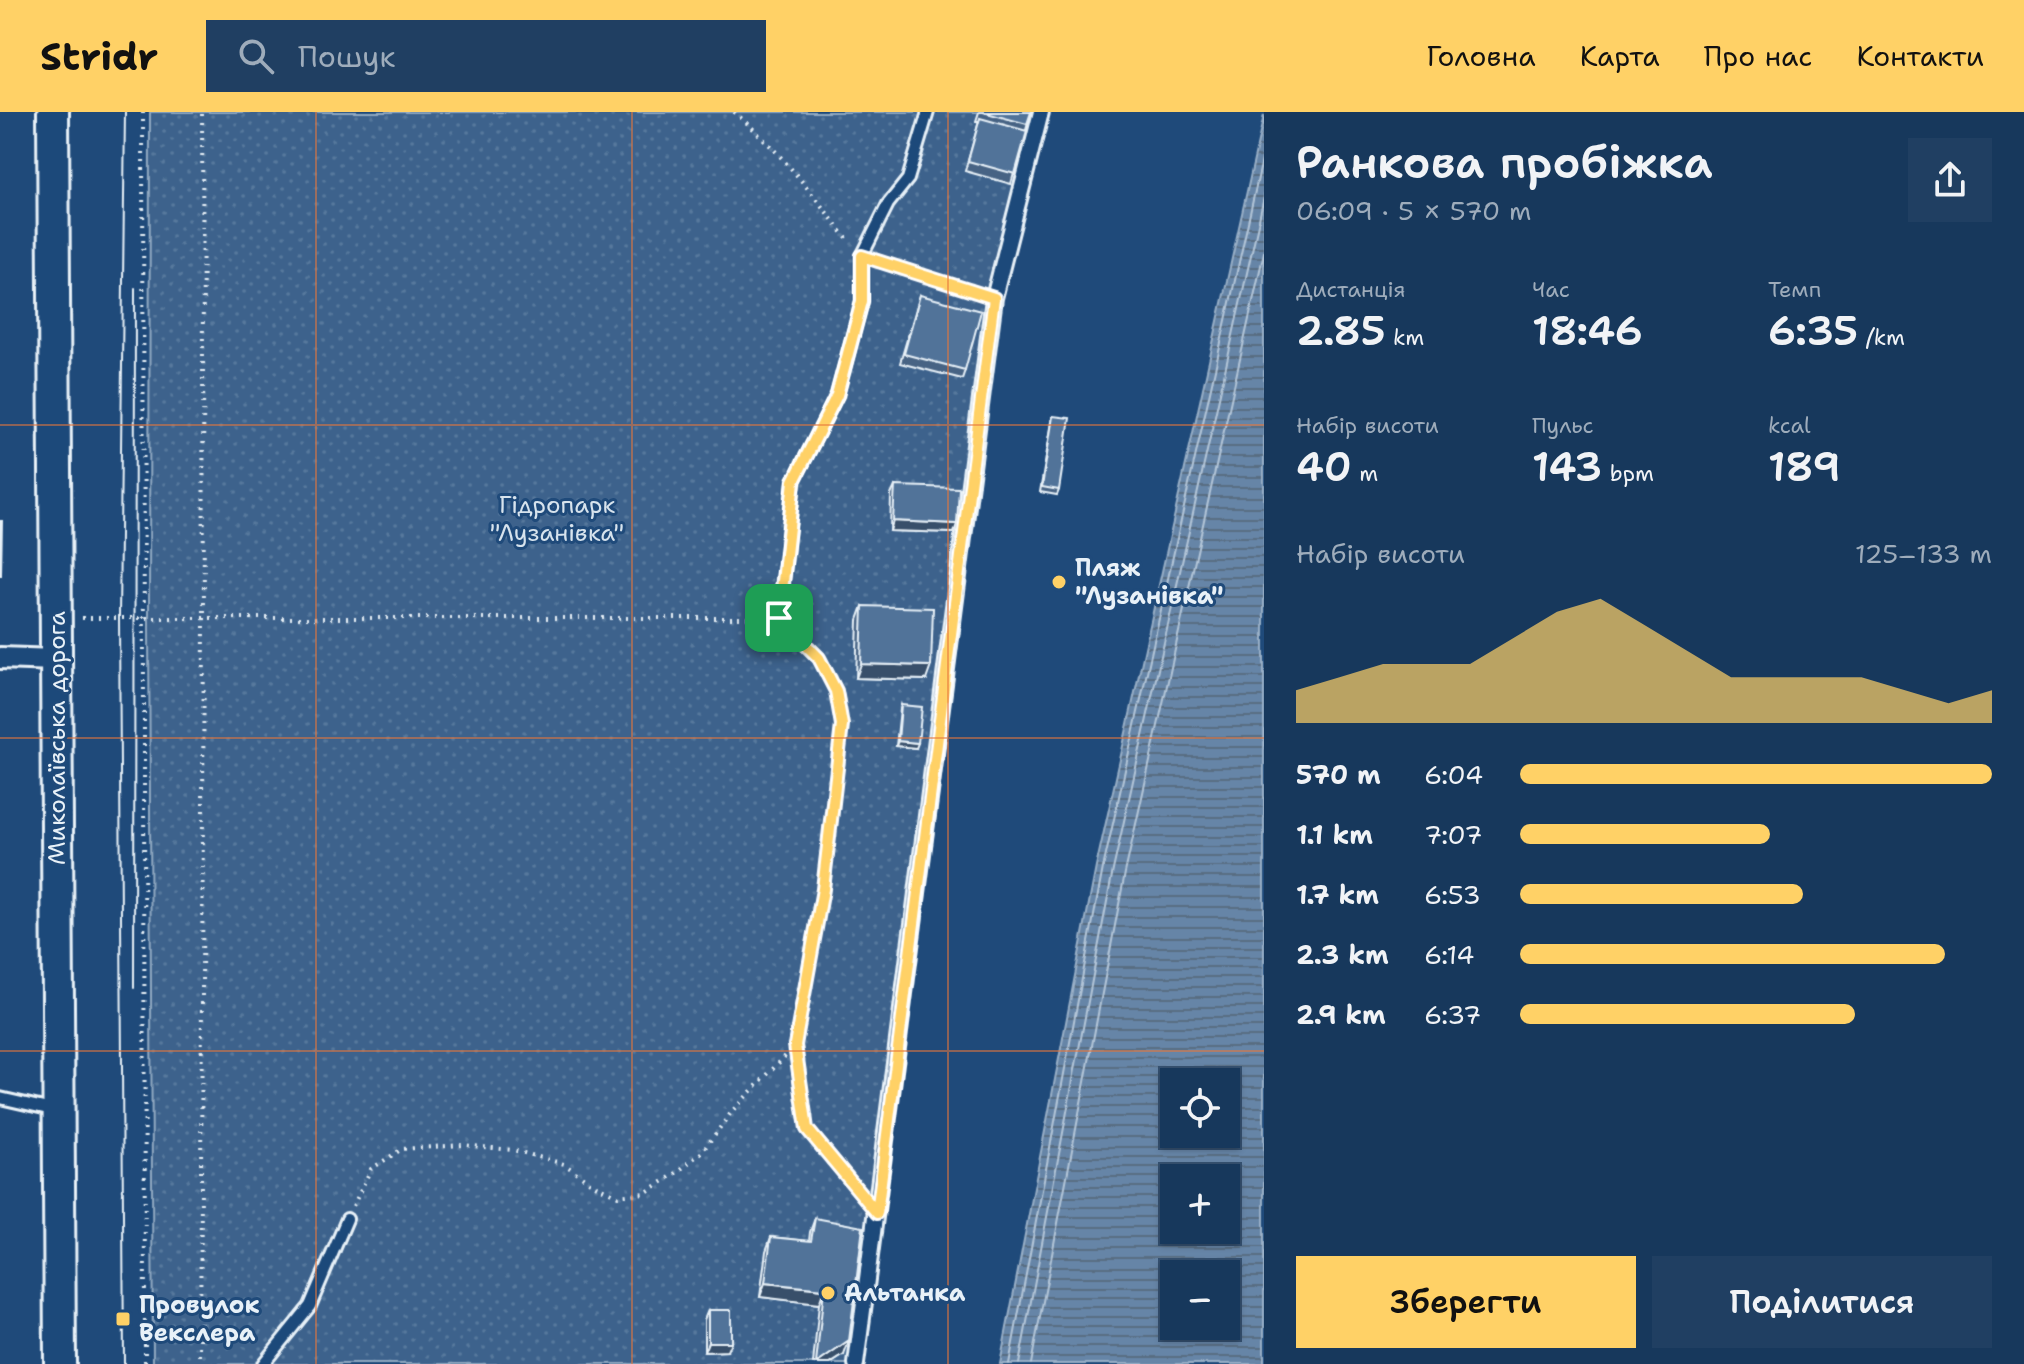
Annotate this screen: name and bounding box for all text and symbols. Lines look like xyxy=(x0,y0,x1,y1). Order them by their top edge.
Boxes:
search box xyxy=(206,20,766,92)
text: Stridr xyxy=(40,31,158,82)
icon: search xyxy=(234,34,278,78)
text: Пошук xyxy=(298,36,395,77)
text: Головна xyxy=(1426,37,1536,75)
text: Карта xyxy=(1580,37,1660,75)
text: Про нас xyxy=(1704,37,1812,75)
text: Контакти xyxy=(1856,37,1984,75)
text: Ранкова пробіжка xyxy=(1296,133,1713,192)
button: share xyxy=(1908,138,1992,222)
text: 06:09 · 5 × 570 m xyxy=(1296,193,1532,228)
text: Дистанція xyxy=(1296,275,1406,304)
text: Час xyxy=(1532,275,1570,304)
text: Темп xyxy=(1768,275,1821,304)
text: 2.85 xyxy=(1296,304,1386,358)
text: 18:46 xyxy=(1532,304,1643,358)
text: 6:35 xyxy=(1768,304,1858,358)
text: km xyxy=(1386,323,1424,352)
text: /km xyxy=(1858,323,1905,352)
text: Набір висоти xyxy=(1296,411,1439,440)
text: Пульс xyxy=(1532,411,1594,440)
text: kcal xyxy=(1768,411,1811,440)
text: 40 xyxy=(1296,440,1352,494)
text: 143 xyxy=(1532,440,1602,494)
text: 189 xyxy=(1768,440,1840,494)
text: m xyxy=(1352,459,1378,488)
text: bpm xyxy=(1602,459,1654,488)
park label: Гідропарк "Лузанівка" xyxy=(490,489,624,549)
text: Набір висоти xyxy=(1296,536,1465,571)
text: 125–133 m xyxy=(1855,536,1992,571)
place label: Пляж "Лузанівка" xyxy=(1075,552,1223,612)
marker: Пляж "Лузанівка" xyxy=(1050,573,1068,591)
pin xyxy=(745,584,813,652)
icon: arrive xyxy=(757,596,801,640)
street label: Миколаївська дорога xyxy=(41,611,73,865)
text: 570 m xyxy=(1296,757,1381,792)
text: 6:04 xyxy=(1424,757,1483,792)
text: 1.1 km xyxy=(1296,817,1373,852)
text: 7:07 xyxy=(1424,817,1482,852)
text: 1.7 km xyxy=(1296,877,1379,912)
text: 6:53 xyxy=(1424,877,1481,912)
text: 2.3 km xyxy=(1296,937,1389,972)
text: 6:14 xyxy=(1424,937,1474,972)
text: 2.9 km xyxy=(1296,997,1386,1032)
text: 6:37 xyxy=(1424,997,1481,1032)
map controls xyxy=(1160,1068,1240,1340)
button: locate xyxy=(1160,1068,1240,1148)
button: + xyxy=(1160,1164,1240,1244)
button: Зберегти xyxy=(1296,1256,1636,1348)
button: Поділитися xyxy=(1652,1256,1992,1348)
button: − xyxy=(1160,1260,1240,1340)
place label: Альтанка xyxy=(844,1277,966,1309)
marker: Альтанка xyxy=(819,1284,837,1302)
place label: Провулок Векслера xyxy=(139,1289,260,1349)
marker: Провулок Векслера xyxy=(114,1310,132,1328)

